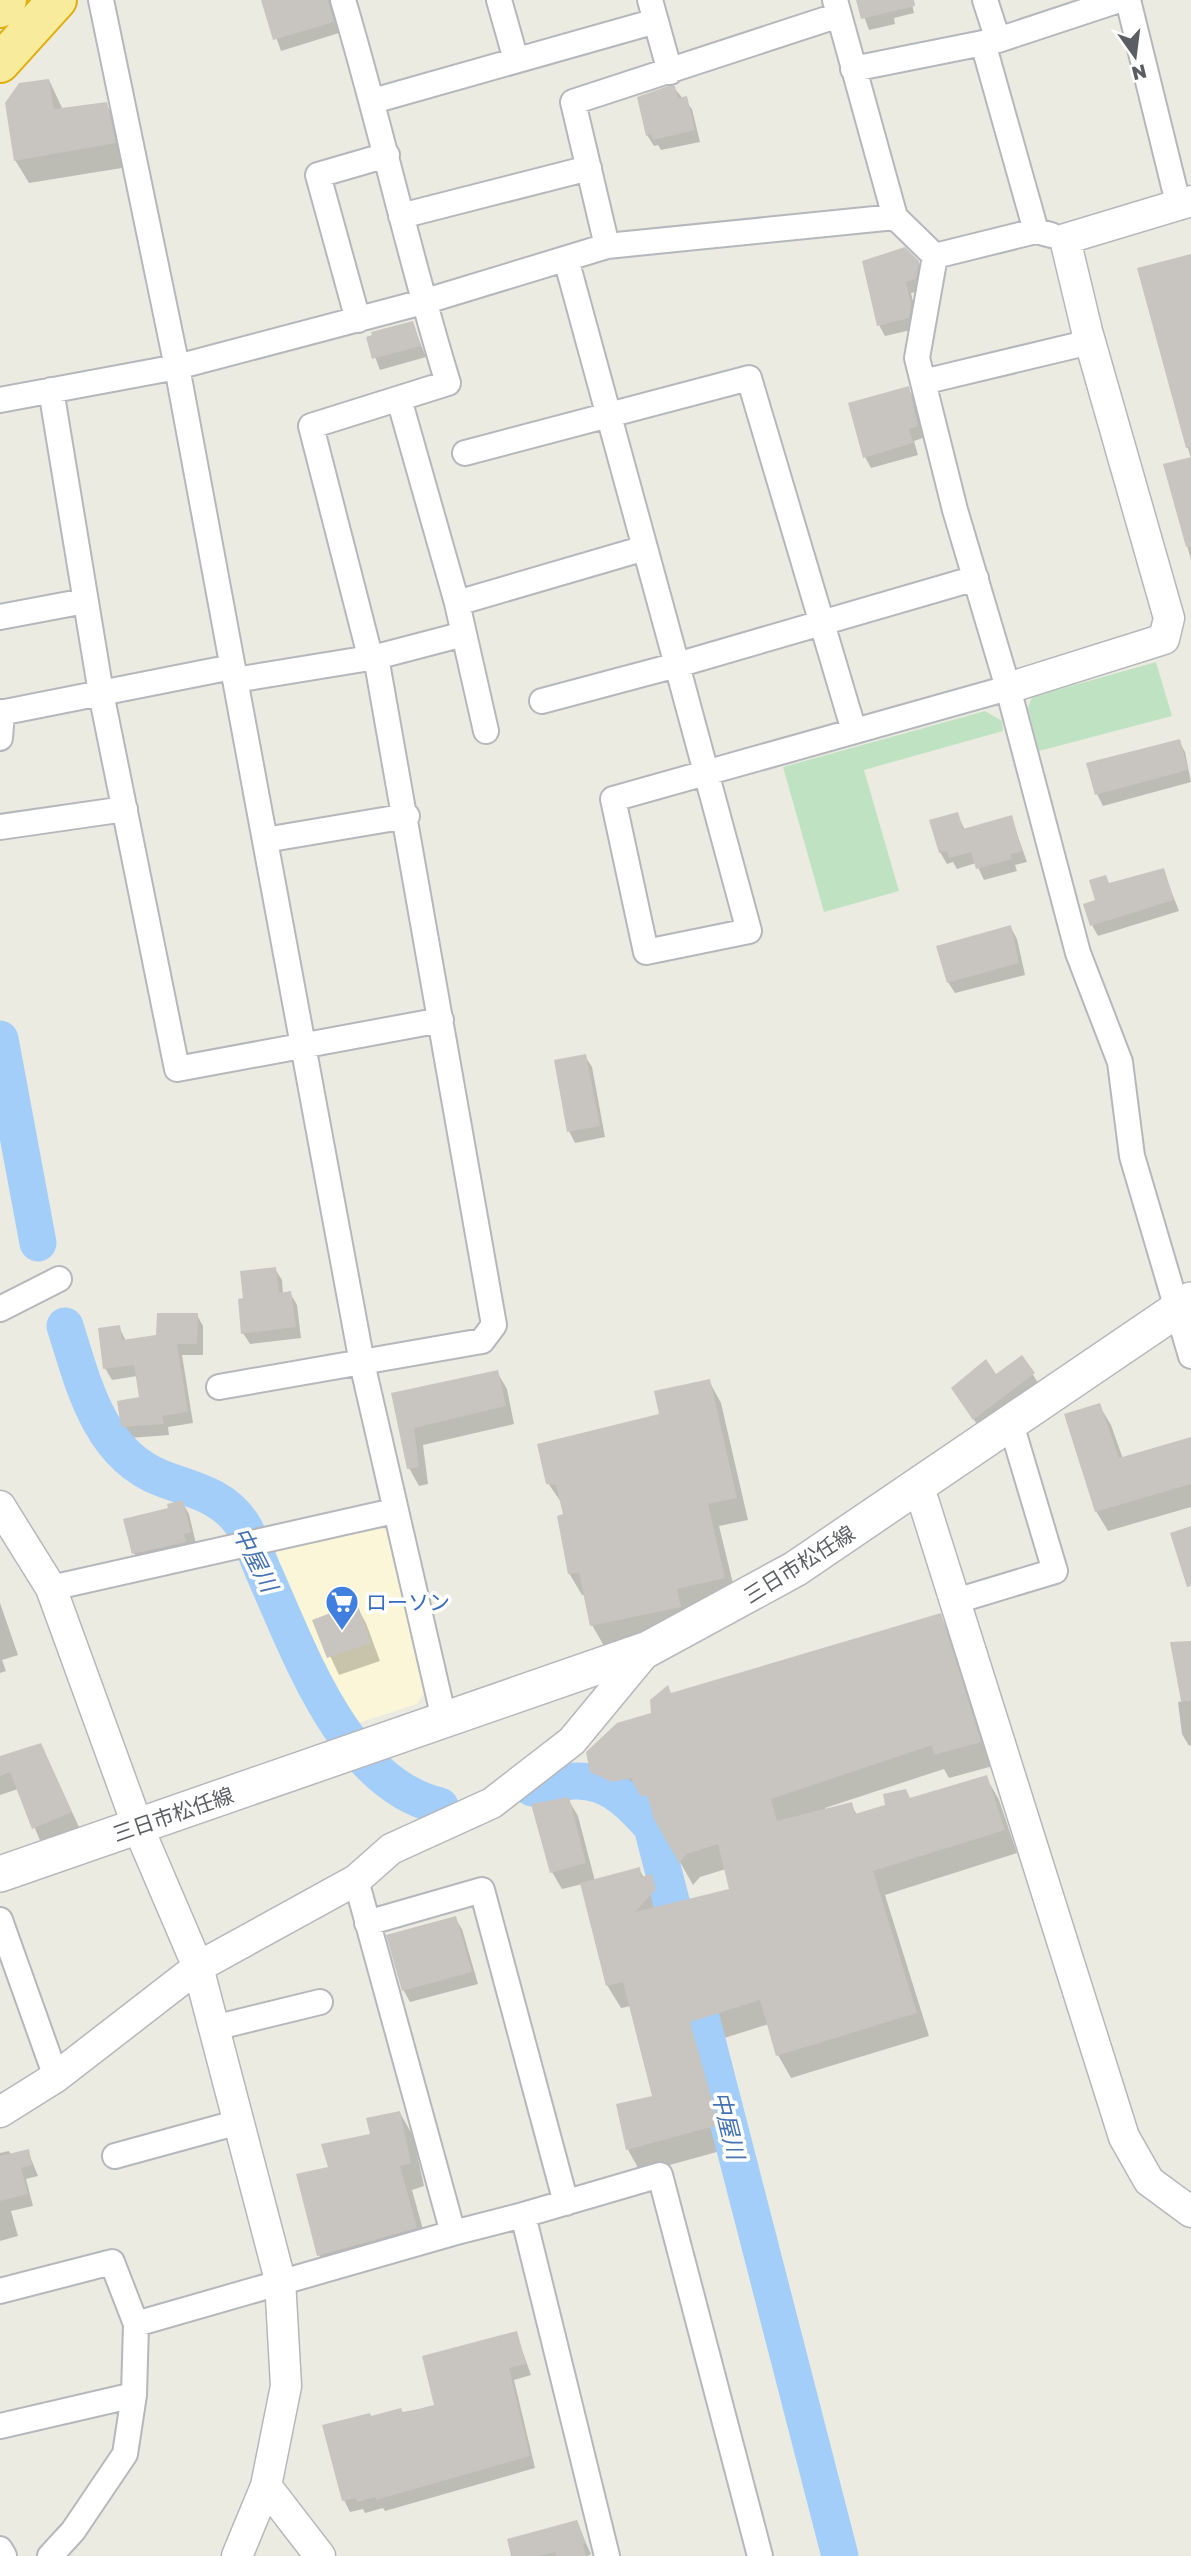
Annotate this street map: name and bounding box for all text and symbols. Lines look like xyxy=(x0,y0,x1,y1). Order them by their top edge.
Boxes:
north arrow xyxy=(1100,21,1170,91)
text: N xyxy=(1129,60,1149,86)
street label: 三日市松任線 xyxy=(739,1520,859,1608)
water label: 中屋川 xyxy=(228,1522,285,1599)
supermarket icon: ローソン xyxy=(323,1583,361,1632)
place label: ローソン xyxy=(366,1589,450,1615)
street label: 三日市松任線 xyxy=(109,1781,237,1847)
water label: 中屋川 xyxy=(707,2088,752,2165)

